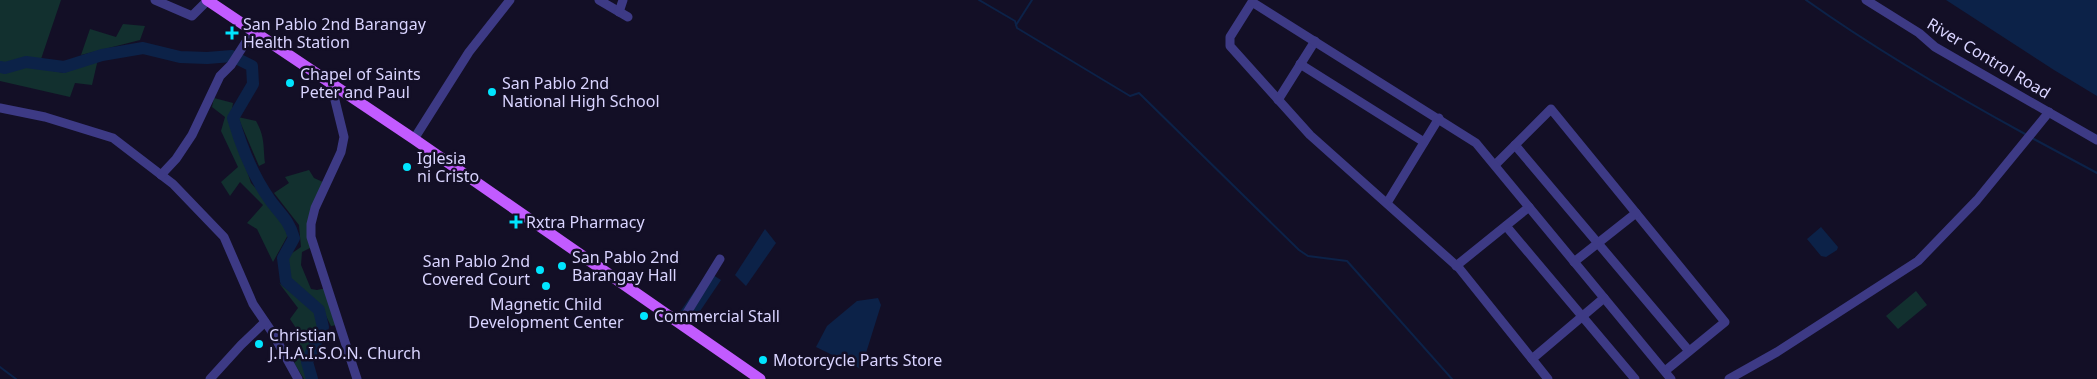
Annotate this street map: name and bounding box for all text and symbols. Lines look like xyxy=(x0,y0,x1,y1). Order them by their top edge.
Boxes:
street label: River Control Road xyxy=(1923,12,2055,104)
place label: San Pablo 2nd Barangay Health Station xyxy=(243,13,427,53)
marker: San Pablo 2nd Barangay Health Station xyxy=(225,26,239,40)
place label: Chapel of Saints Peter and Paul xyxy=(300,63,421,103)
place label: San Pablo 2nd National High School xyxy=(502,72,660,112)
marker: Chapel of Saints Peter and Paul xyxy=(284,77,296,89)
marker: San Pablo 2nd National High School xyxy=(486,86,498,98)
place label: Iglesia ni Cristo xyxy=(417,147,479,187)
marker: Iglesia ni Cristo xyxy=(401,161,413,173)
place label: Rxtra Pharmacy xyxy=(526,211,645,233)
marker: Rxtra Pharmacy xyxy=(510,216,522,228)
place label: San Pablo 2nd Barangay Hall xyxy=(572,246,679,286)
place label: San Pablo 2nd Covered Court xyxy=(422,250,530,290)
marker: San Pablo 2nd Barangay Hall xyxy=(556,260,568,272)
marker: San Pablo 2nd Covered Court xyxy=(534,264,546,276)
marker: Magnetic Child Development Center xyxy=(540,280,552,292)
place label: Magnetic Child Development Center xyxy=(468,293,624,333)
place label: Commercial Stall xyxy=(654,305,780,327)
marker: Commercial Stall xyxy=(638,310,650,322)
place label: Christian J.H.A.I.S.O.N. Church xyxy=(267,324,421,364)
marker: Christian J.H.A.I.S.O.N. Church xyxy=(253,338,265,350)
place label: Motorcycle Parts Store xyxy=(773,349,942,371)
marker: Motorcycle Parts Store xyxy=(757,354,769,366)

